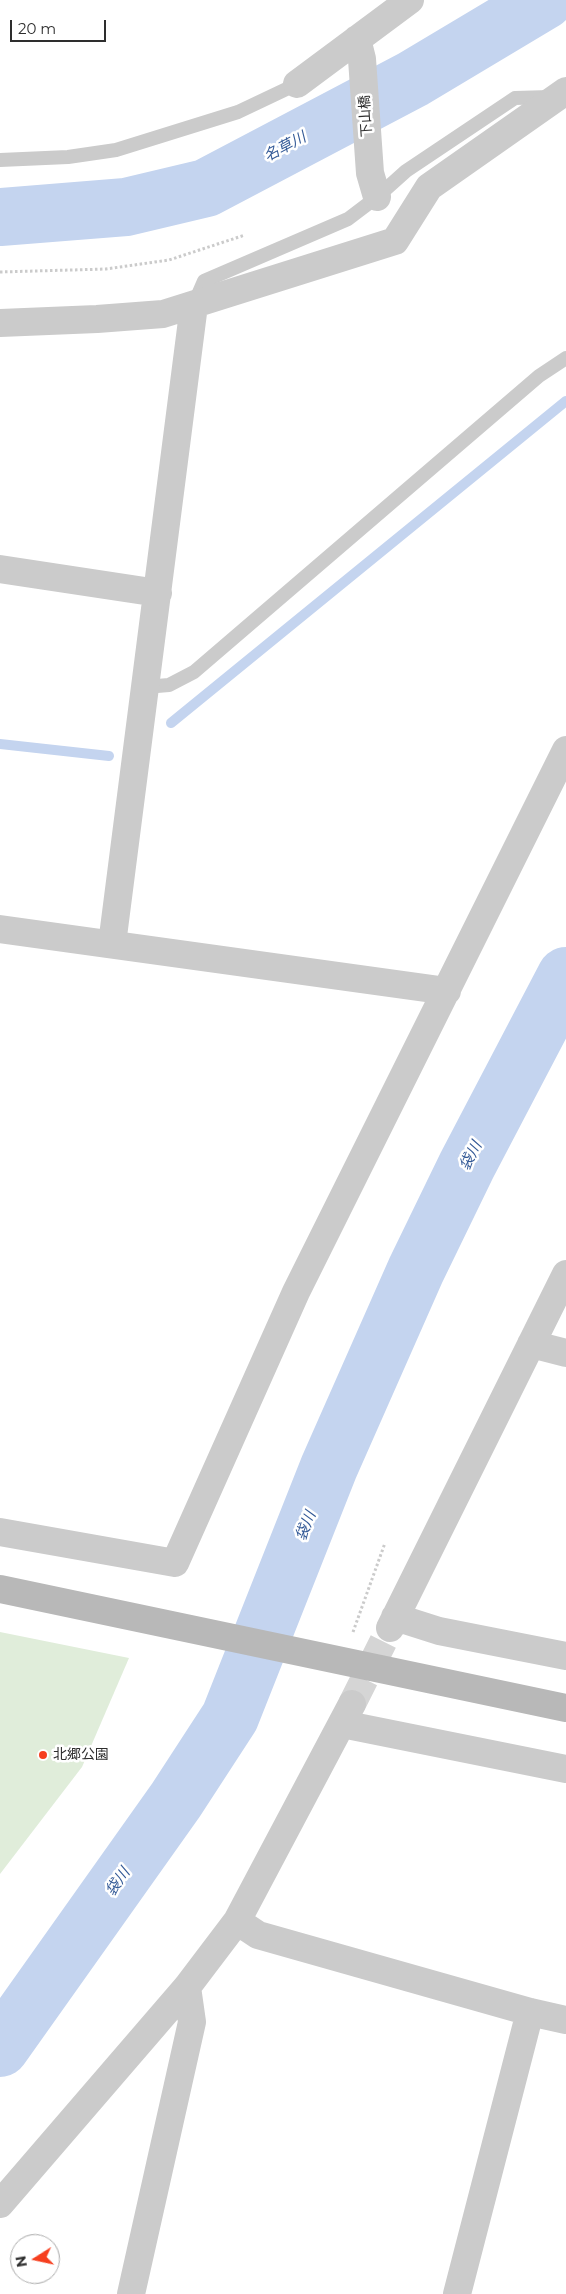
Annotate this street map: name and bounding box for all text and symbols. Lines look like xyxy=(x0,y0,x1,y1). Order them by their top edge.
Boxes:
scale bar xyxy=(12,10,109,42)
text: 20 m xyxy=(18,19,56,38)
street label: 下山橋 xyxy=(356,94,376,138)
water label: 名草川 xyxy=(261,128,309,166)
water label: 袋川 xyxy=(456,1139,486,1173)
water label: 袋川 xyxy=(292,1509,320,1543)
place label: 北郷公園 xyxy=(53,1747,109,1763)
marker: 北郷公園 xyxy=(37,1749,49,1761)
water label: 袋川 xyxy=(102,1865,134,1899)
north arrow xyxy=(10,2234,60,2284)
text: N xyxy=(11,2254,31,2269)

